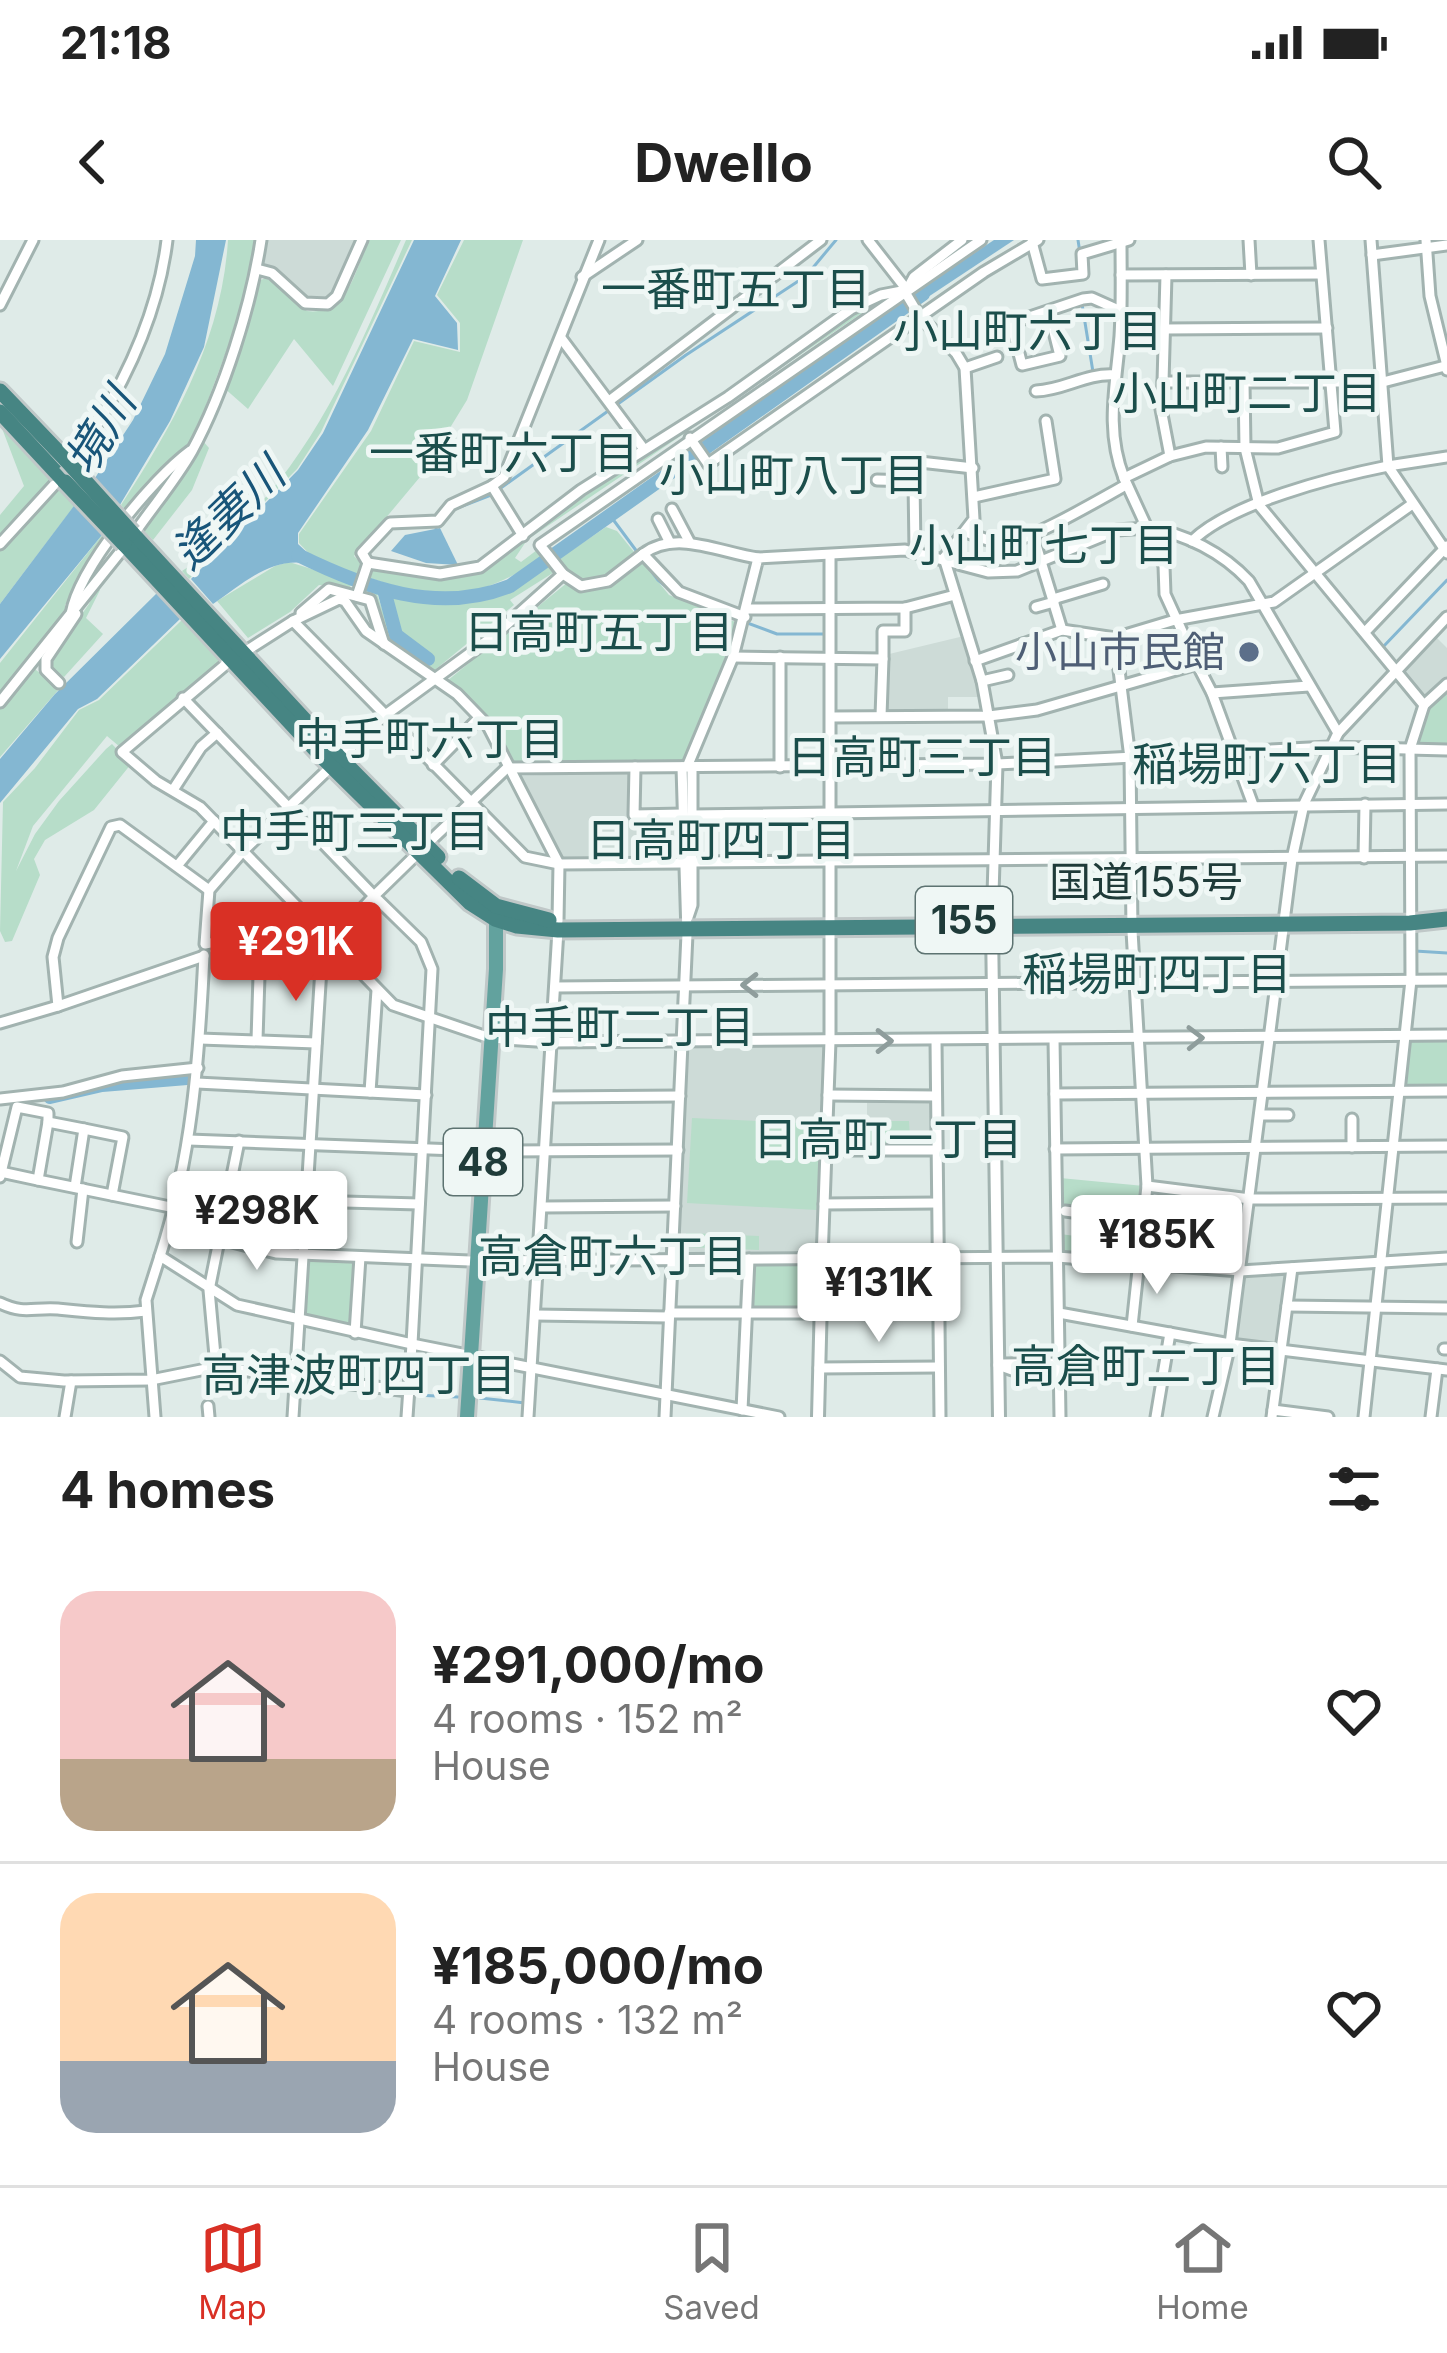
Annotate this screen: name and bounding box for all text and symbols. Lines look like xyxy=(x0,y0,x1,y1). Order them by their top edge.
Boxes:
text: 21:18 xyxy=(60,15,171,70)
icon: back xyxy=(60,129,126,195)
icon: search xyxy=(1321,129,1387,195)
text: Dwello xyxy=(634,130,813,195)
district label: 一番町五丁目 xyxy=(601,261,871,316)
district label: 小山町六丁目 xyxy=(893,303,1163,358)
district label: 小山町二丁目 xyxy=(1112,365,1382,420)
water label: 境川 xyxy=(53,375,148,483)
district label: 一番町六丁目 xyxy=(369,425,639,480)
water label: 逢妻川 xyxy=(160,443,298,579)
district label: 小山町八丁目 xyxy=(659,447,929,502)
district label: 小山町七丁目 xyxy=(909,517,1179,572)
district label: 日高町五丁目 xyxy=(464,604,734,659)
place label: 小山市民館 xyxy=(1015,626,1225,677)
marker: 小山市民館 xyxy=(1236,639,1262,665)
district label: 中手町六丁目 xyxy=(295,711,565,766)
district label: 日高町三丁目 xyxy=(787,729,1057,784)
district label: 稲場町六丁目 xyxy=(1132,736,1402,791)
district label: 中手町三丁目 xyxy=(220,803,490,858)
district label: 日高町四丁目 xyxy=(586,812,856,867)
street label: 国道155号 xyxy=(1049,856,1243,907)
road number: 155 xyxy=(916,887,1012,953)
pin: ¥291K xyxy=(212,902,380,1004)
text: ¥291K xyxy=(238,917,355,964)
district label: 稲場町四丁目 xyxy=(1022,946,1292,1001)
one-way arrow xyxy=(740,972,758,998)
district label: 中手町二丁目 xyxy=(485,999,755,1054)
one-way arrow xyxy=(1187,1025,1205,1051)
one-way arrow xyxy=(876,1028,894,1054)
district label: 日高町一丁目 xyxy=(753,1111,1023,1166)
road number: 48 xyxy=(444,1129,522,1195)
pin: ¥298K xyxy=(173,1171,341,1273)
text: ¥298K xyxy=(194,1186,320,1233)
pin: ¥185K xyxy=(1073,1195,1241,1297)
text: ¥185K xyxy=(1098,1210,1216,1257)
district label: 高倉町六丁目 xyxy=(478,1228,748,1283)
pin: ¥131K xyxy=(795,1243,963,1345)
text: ¥131K xyxy=(824,1258,934,1305)
district label: 高倉町二丁目 xyxy=(1011,1338,1281,1393)
district label: 高津波町四丁目 xyxy=(201,1347,517,1402)
icon: filters xyxy=(1321,1456,1387,1522)
text: 4 homes xyxy=(60,1459,275,1520)
text: ¥291,000/mo xyxy=(432,1634,765,1695)
icon: home xyxy=(156,1639,300,1783)
icon: heart xyxy=(1321,1678,1387,1744)
text: 4 rooms · 152 m² xyxy=(432,1695,743,1742)
text: House xyxy=(432,1742,551,1789)
text: ¥185,000/mo xyxy=(432,1935,764,1996)
icon: home xyxy=(156,1941,300,2085)
icon: heart xyxy=(1321,1980,1387,2046)
text: 4 rooms · 132 m² xyxy=(432,1996,743,2043)
text: House xyxy=(432,2043,551,2090)
tab: Map xyxy=(198,2215,267,2327)
tab: Saved xyxy=(663,2215,760,2327)
tab: Home xyxy=(1156,2215,1249,2327)

